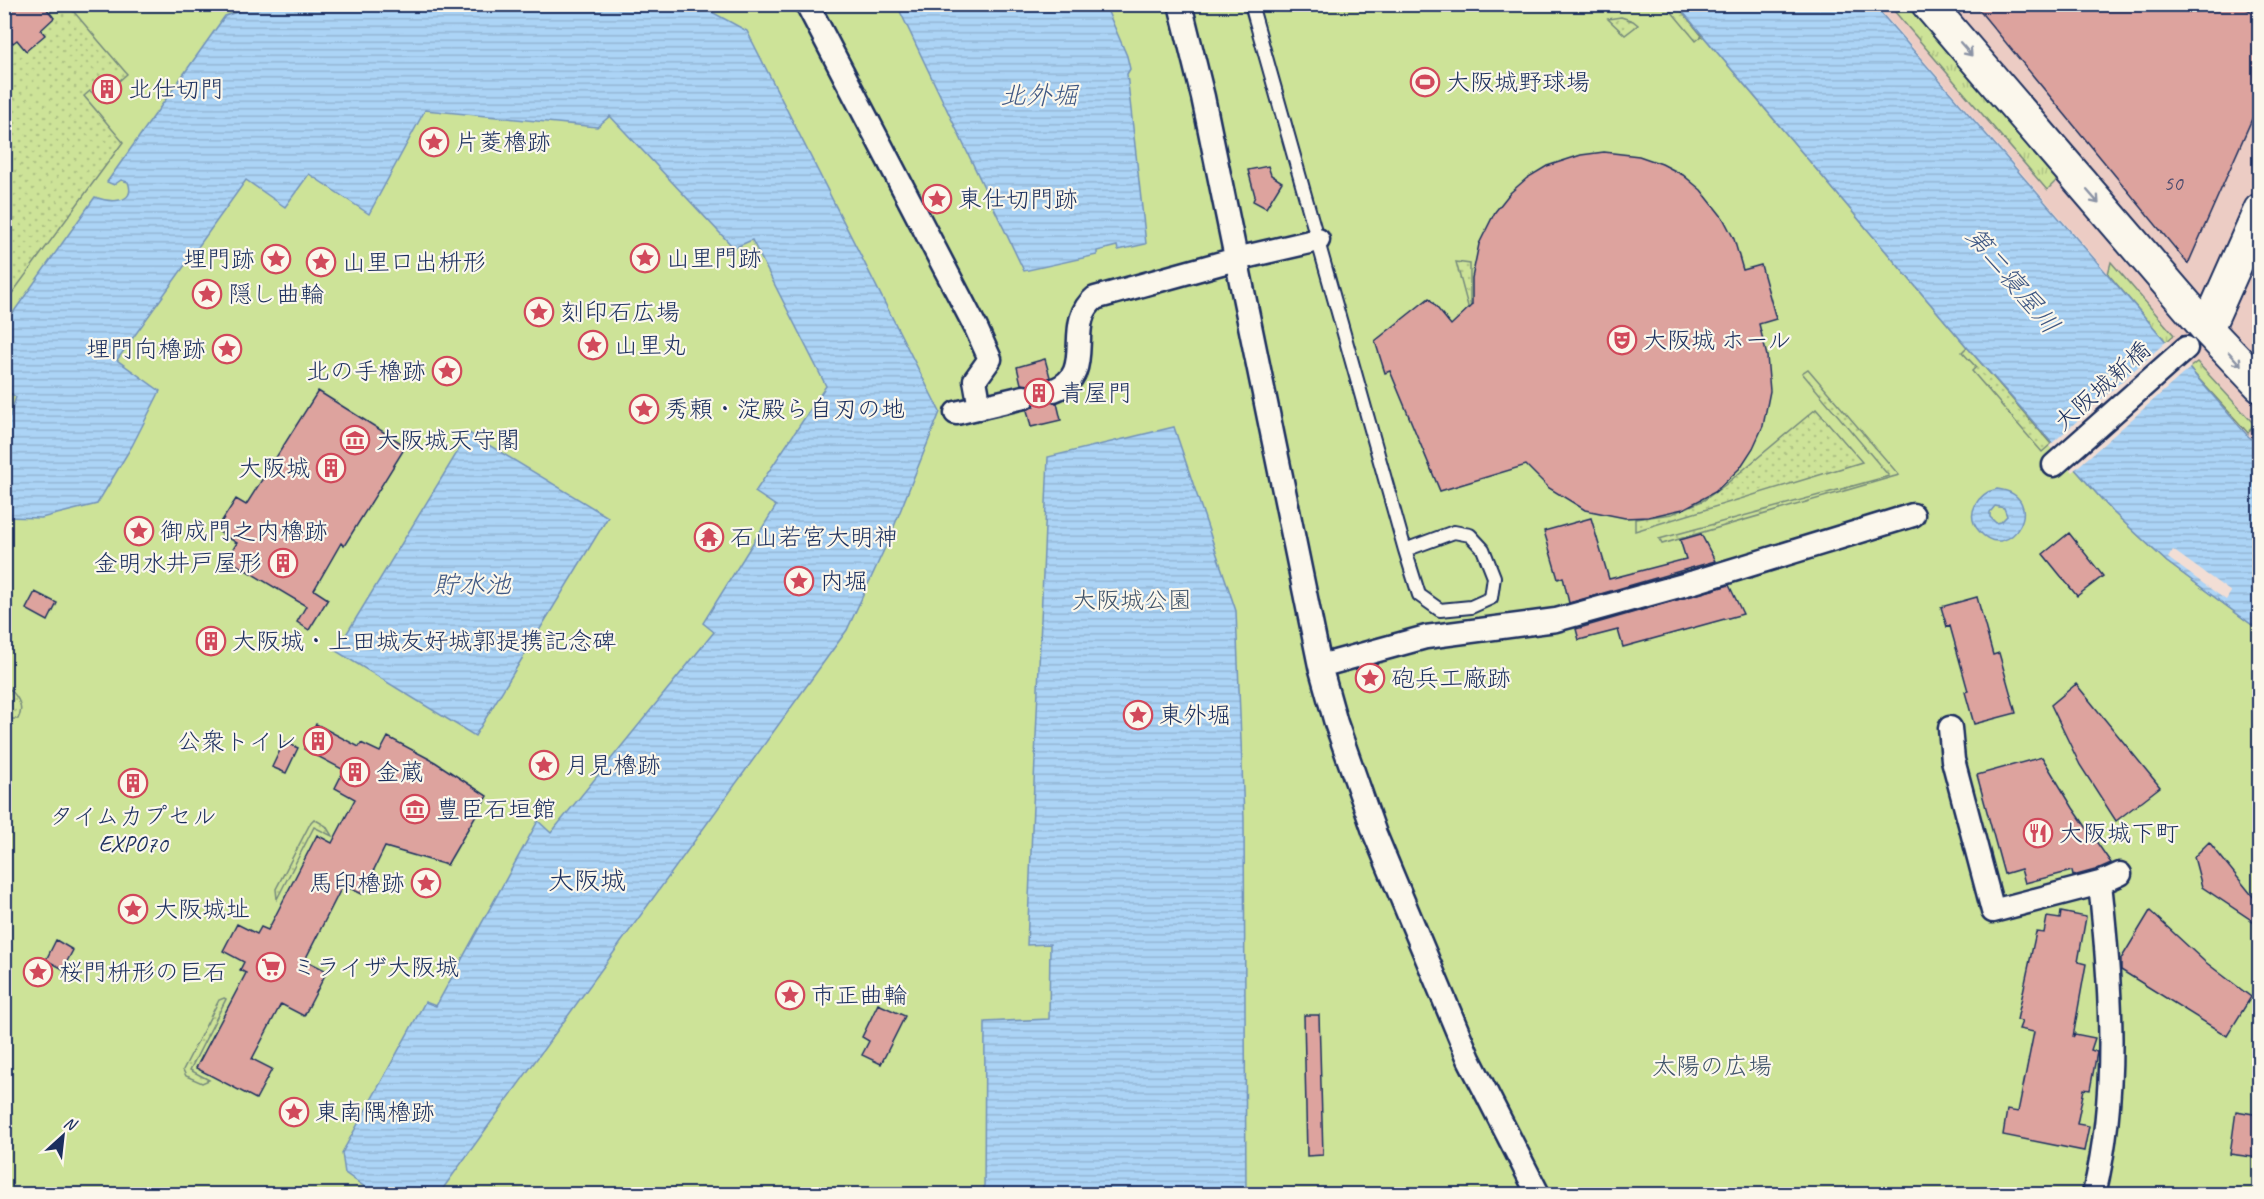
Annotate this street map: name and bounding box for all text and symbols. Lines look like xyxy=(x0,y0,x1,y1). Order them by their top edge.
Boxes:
one-way arrow xyxy=(1959,41,1973,56)
sports icon: 大阪城野球場 xyxy=(1409,66,1441,98)
place label: 大阪城野球場 xyxy=(1446,67,1590,97)
building icon: 北仕切門 xyxy=(91,73,123,105)
place label: 北仕切門 xyxy=(128,74,224,104)
water label: 北外堀 xyxy=(1000,79,1080,112)
place icon: 片菱櫓跡 xyxy=(418,126,450,158)
place label: 片菱櫓跡 xyxy=(455,127,551,157)
house number: 50 xyxy=(2164,170,2184,196)
place icon: 東仕切門跡 xyxy=(921,183,953,215)
place label: 東仕切門跡 xyxy=(958,184,1078,214)
one-way arrow xyxy=(2086,189,2100,204)
water label: 第二寝屋川 xyxy=(1958,220,2067,341)
place icon: 山里門跡 xyxy=(629,242,661,274)
place icon: 埋門跡 xyxy=(260,243,292,275)
place label: 山里門跡 xyxy=(666,243,762,273)
place label: 埋門跡 xyxy=(183,244,255,274)
place icon: 山里口出枡形 xyxy=(305,246,337,278)
place label: 山里口出枡形 xyxy=(342,247,486,277)
place icon: 隠し曲輪 xyxy=(191,278,223,310)
place label: 隠し曲輪 xyxy=(228,279,324,309)
place icon: 刻印石広場 xyxy=(523,296,555,328)
place label: 刻印石広場 xyxy=(560,297,680,327)
theatre icon: 大阪城 ホール xyxy=(1606,324,1638,356)
place label: 大阪城 ホール xyxy=(1643,325,1791,355)
place icon: 山里丸 xyxy=(577,329,609,361)
place label: 山里丸 xyxy=(614,330,686,360)
place icon: 埋門向櫓跡 xyxy=(211,333,243,365)
place label: 埋門向櫓跡 xyxy=(86,334,206,364)
street label: 大阪城新橋 xyxy=(2047,335,2157,437)
one-way arrow xyxy=(2228,351,2242,366)
place icon: 北の手櫓跡 xyxy=(431,355,463,387)
place label: 北の手櫓跡 xyxy=(306,356,426,386)
building icon: 青屋門 xyxy=(1023,377,1055,409)
place label: 青屋門 xyxy=(1060,378,1132,408)
place icon: 秀頼・淀殿ら自刃の地 xyxy=(628,393,660,425)
place label: 秀頼・淀殿ら自刃の地 xyxy=(665,394,905,424)
museum icon: 大阪城天守閣 xyxy=(339,424,371,456)
place label: 大阪城天守閣 xyxy=(376,425,520,455)
building icon: 大阪城 xyxy=(315,452,347,484)
place label: 大阪城 xyxy=(238,453,310,483)
place icon: 御成門之内櫓跡 xyxy=(123,515,155,547)
place label: 御成門之内櫓跡 xyxy=(160,516,328,546)
temple icon: 石山若宮大明神 xyxy=(693,521,725,553)
place label: 石山若宮大明神 xyxy=(730,522,898,552)
building icon: 金明水井戸屋形 xyxy=(267,547,299,579)
place label: 金明水井戸屋形 xyxy=(94,548,262,578)
place icon: 内堀 xyxy=(783,565,815,597)
place label: 内堀 xyxy=(820,566,868,596)
water label: 貯水池 xyxy=(433,568,512,601)
park label: 大阪城公園 xyxy=(1072,585,1192,615)
building icon: 大阪城・上田城友好城郭提携記念碑 xyxy=(195,625,227,657)
place label: 大阪城・上田城友好城郭提携記念碑 xyxy=(232,626,616,656)
place icon: 砲兵工廠跡 xyxy=(1354,662,1386,694)
place label: 砲兵工廠跡 xyxy=(1391,663,1511,693)
place icon: 東外堀 xyxy=(1122,699,1154,731)
place label: 東外堀 xyxy=(1159,700,1231,730)
building icon: 公衆トイレ xyxy=(302,725,334,757)
place label: 公衆トイレ xyxy=(177,726,297,756)
place icon: 月見櫓跡 xyxy=(528,749,560,781)
place label: 月見櫓跡 xyxy=(565,750,661,780)
building icon: 金蔵 xyxy=(339,756,371,788)
place label: 金蔵 xyxy=(376,757,424,787)
building icon: タイムカプセル EXPO70 xyxy=(117,767,149,799)
museum icon: 豊臣石垣館 xyxy=(399,793,431,825)
place label: 豊臣石垣館 xyxy=(436,794,556,824)
place label: タイムカプセル EXPO70 xyxy=(49,801,217,859)
restaurant icon: 大阪城下町 xyxy=(2022,817,2054,849)
place label: 大阪城下町 xyxy=(2059,818,2179,848)
district label: 大阪城 xyxy=(548,864,626,897)
place icon: 馬印櫓跡 xyxy=(410,867,442,899)
place label: 馬印櫓跡 xyxy=(309,868,405,898)
place icon: 大阪城址 xyxy=(117,893,149,925)
place label: 大阪城址 xyxy=(154,894,250,924)
supermarket icon: ミライザ大阪城 xyxy=(255,951,287,983)
place label: ミライザ大阪城 xyxy=(292,952,459,982)
place icon: 桜門枡形の巨石 xyxy=(22,956,54,988)
place label: 桜門枡形の巨石 xyxy=(59,957,227,987)
place icon: 市正曲輪 xyxy=(774,979,806,1011)
place label: 市正曲輪 xyxy=(811,980,907,1010)
park label: 太陽の広場 xyxy=(1652,1051,1772,1081)
place icon: 東南隅櫓跡 xyxy=(278,1096,310,1128)
place label: 東南隅櫓跡 xyxy=(315,1097,435,1127)
north arrow xyxy=(33,1106,93,1166)
text: N xyxy=(60,1112,81,1136)

